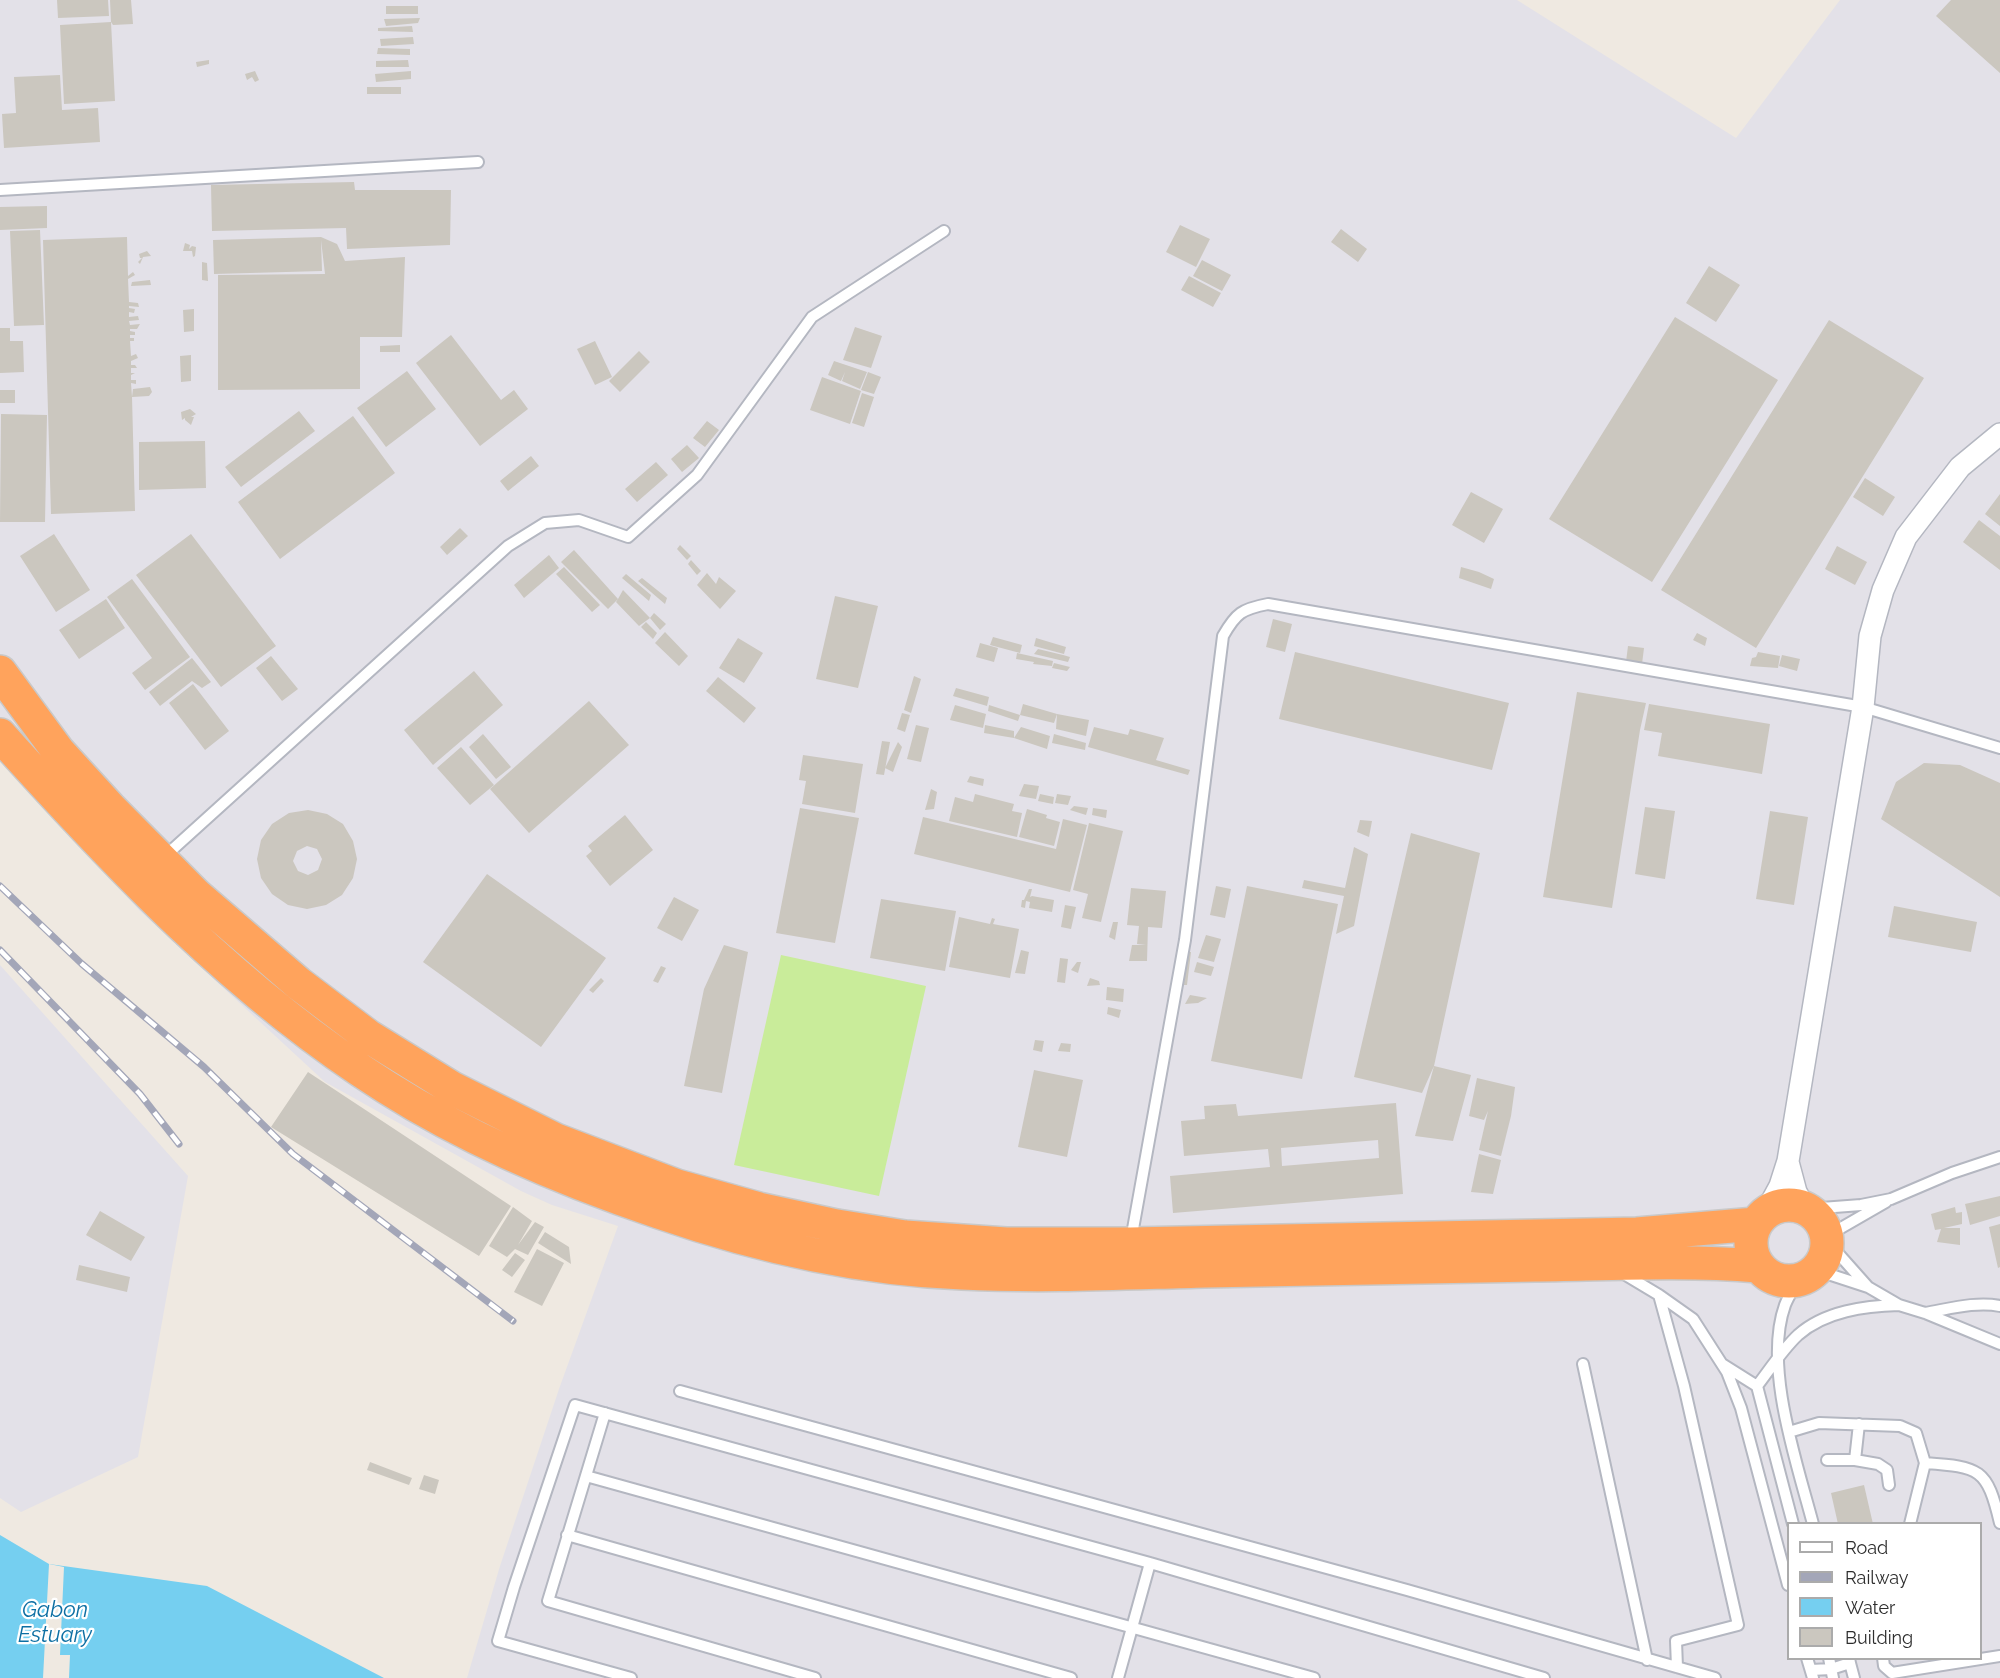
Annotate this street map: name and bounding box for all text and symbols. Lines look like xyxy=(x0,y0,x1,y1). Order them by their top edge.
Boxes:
legend xyxy=(1787,1522,1982,1660)
text: Road xyxy=(1845,1537,1888,1558)
text: Railway xyxy=(1845,1567,1909,1588)
water label: Gabon Estuary xyxy=(18,1597,92,1648)
text: Water xyxy=(1845,1597,1895,1618)
text: Building xyxy=(1845,1627,1913,1648)

